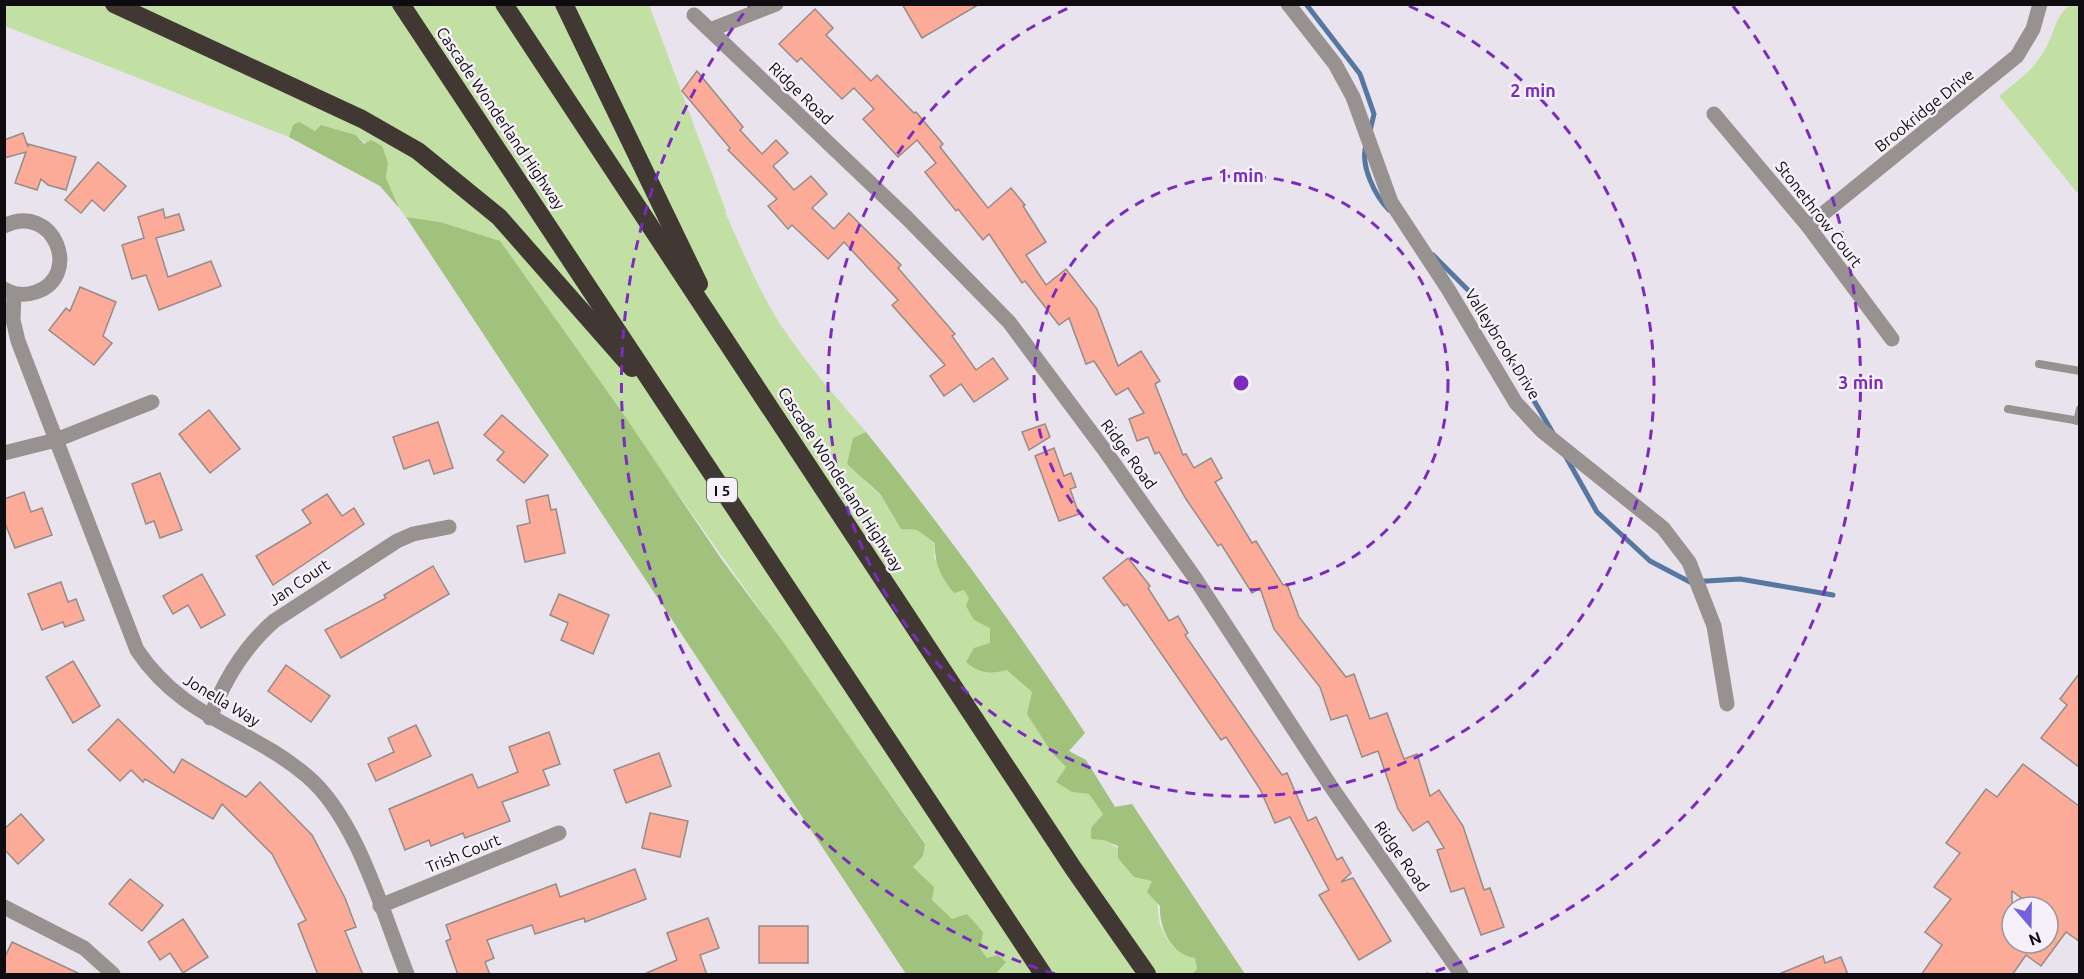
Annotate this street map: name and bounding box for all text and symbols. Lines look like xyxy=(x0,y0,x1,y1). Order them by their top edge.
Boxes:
street label: Cascade Wonderland Highway xyxy=(433,23,569,213)
street label: Ridge Road xyxy=(765,58,837,128)
street label: Brookridge Drive xyxy=(1871,65,1977,155)
text: 2 min xyxy=(1510,80,1556,100)
street label: Stonethrow Court xyxy=(1772,157,1866,271)
text: 1 min xyxy=(1218,165,1264,185)
street label: Valleybrook Drive xyxy=(1462,285,1544,403)
text: 3 min xyxy=(1838,372,1884,392)
centre of rings xyxy=(1231,373,1251,393)
street label: Cascade Wonderland Highway xyxy=(775,383,908,575)
street label: Ridge Road xyxy=(1098,416,1160,492)
road number: I 5 xyxy=(707,478,737,502)
street label: Jan Court xyxy=(265,555,333,609)
street label: Jonella Way xyxy=(181,670,264,730)
street label: Ridge Road xyxy=(1371,817,1433,895)
street label: Trish Court xyxy=(423,830,504,876)
north arrow xyxy=(2000,895,2060,955)
text: N xyxy=(2026,929,2044,950)

